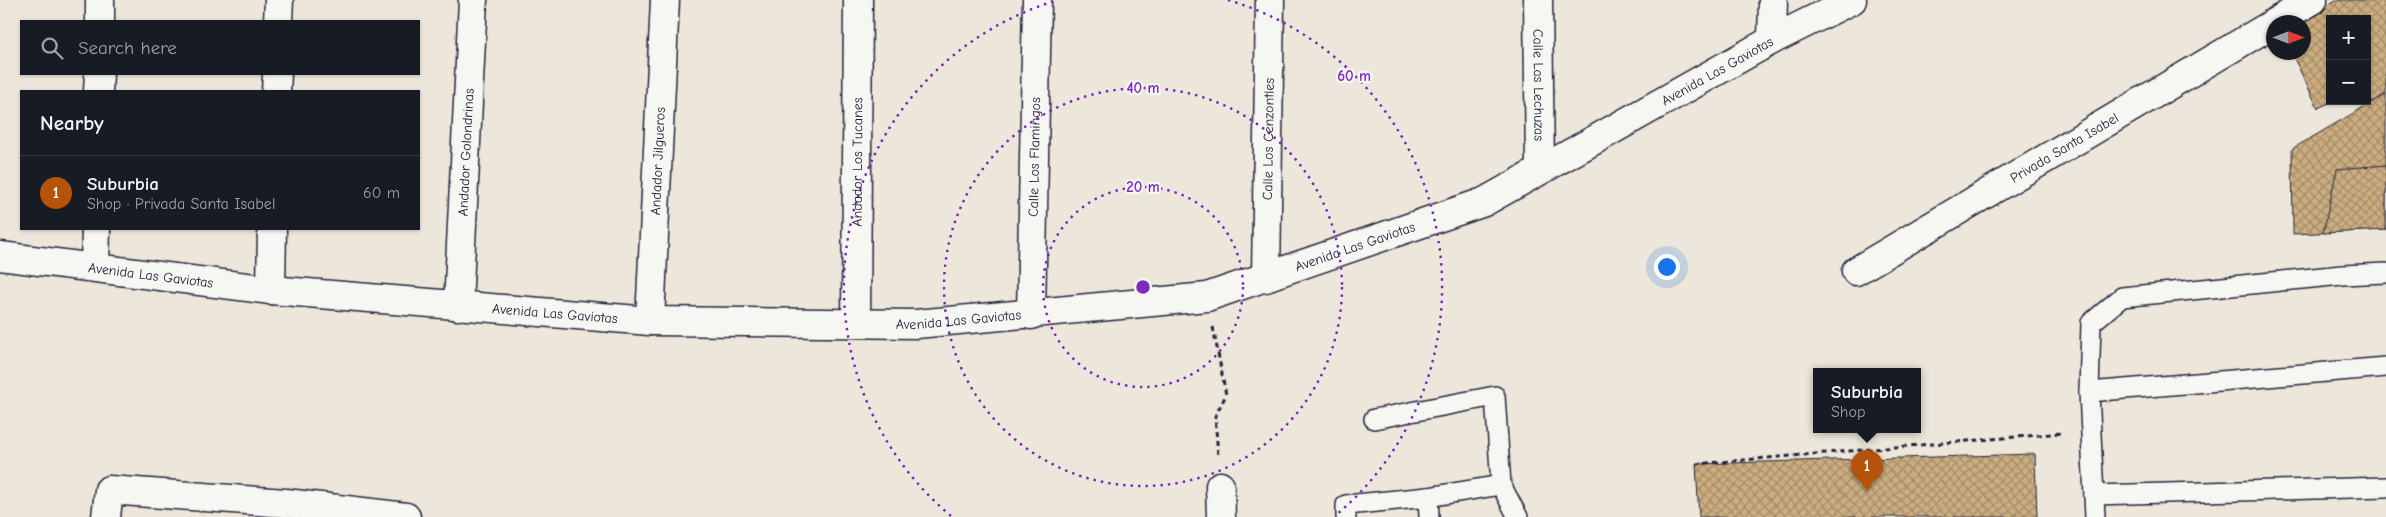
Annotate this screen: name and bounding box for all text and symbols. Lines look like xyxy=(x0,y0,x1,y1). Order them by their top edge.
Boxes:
north arrow xyxy=(2266,15,2311,60)
map controls xyxy=(2326,15,2371,105)
button: + xyxy=(2326,15,2371,60)
search box xyxy=(20,20,420,75)
street label: Calle Las Lechuzas xyxy=(1529,29,1548,141)
street label: Avenida Las Gaviotas xyxy=(1658,33,1777,110)
icon: search xyxy=(38,34,66,62)
text: Search here xyxy=(78,37,177,59)
button: − xyxy=(2326,60,2371,105)
text: 60 m xyxy=(1337,67,1371,85)
street label: Calle Los Cenzontles xyxy=(1259,77,1278,200)
text: 40 m xyxy=(1127,79,1160,97)
street label: Andador Golondrinas xyxy=(454,88,478,217)
street label: Andador Los Tucanes xyxy=(849,97,866,227)
street label: Calle Los Flamingos xyxy=(1025,97,1044,217)
street label: Andador Jilgueros xyxy=(647,107,669,216)
street label: Privada Santa Isabel xyxy=(2007,109,2122,187)
text: Nearby xyxy=(40,111,104,135)
text: Suburbia xyxy=(87,173,159,195)
text: 20 m xyxy=(1126,178,1160,196)
text: 1 xyxy=(53,184,59,202)
text: 60 m xyxy=(363,184,400,202)
text: Shop · Privada Santa Isabel xyxy=(87,195,275,213)
street label: Avenida Las Gaviotas xyxy=(1293,218,1417,275)
your location xyxy=(1654,254,1680,280)
street label: Avenida Las Gaviotas xyxy=(87,259,214,292)
centre of rings xyxy=(1134,278,1152,296)
street label: Avenida Las Gaviotas xyxy=(492,300,618,327)
street label: Avenida Las Gaviotas xyxy=(896,306,1022,333)
popup xyxy=(1813,368,1921,433)
text: Suburbia xyxy=(1831,381,1903,403)
text: Shop xyxy=(1831,403,1865,421)
pin: 1 xyxy=(1851,450,1883,491)

